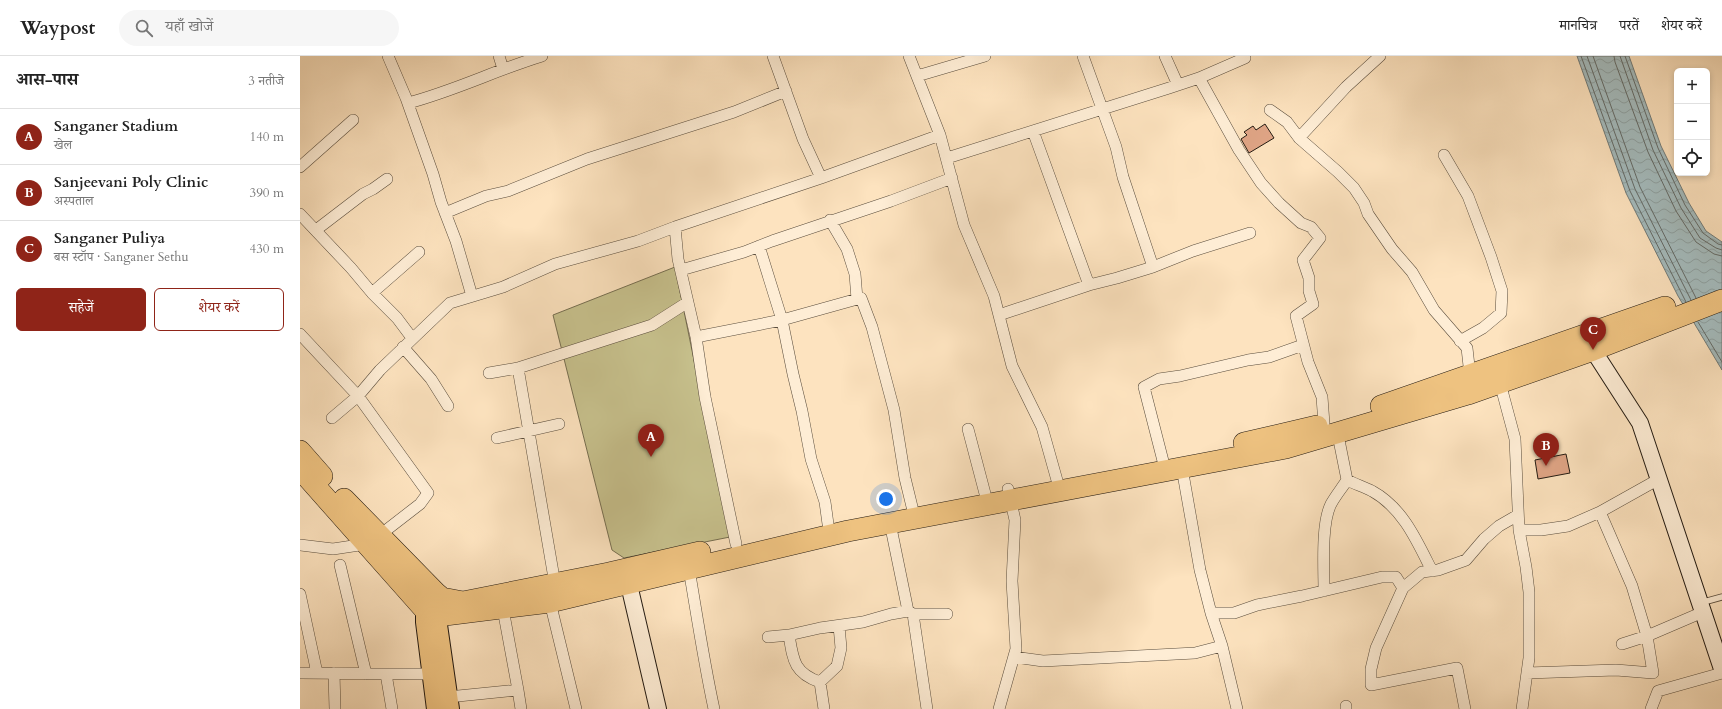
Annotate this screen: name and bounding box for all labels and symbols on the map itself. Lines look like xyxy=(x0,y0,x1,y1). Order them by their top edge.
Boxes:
pin: C xyxy=(1580,317,1606,350)
pin: A xyxy=(638,424,664,457)
pin: B xyxy=(1533,433,1559,466)
your location xyxy=(876,489,896,509)

